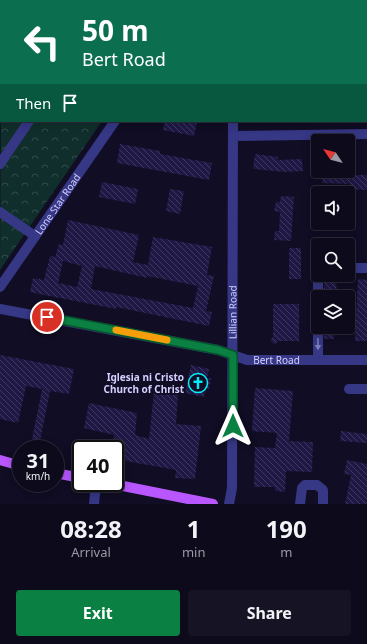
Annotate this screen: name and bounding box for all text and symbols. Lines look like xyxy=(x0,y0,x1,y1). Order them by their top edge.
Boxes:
text: 50 m xyxy=(82,11,149,49)
icon: left xyxy=(16,16,68,68)
text: Bert Road xyxy=(82,47,166,71)
icon: arrive xyxy=(59,92,81,114)
text: Then xyxy=(16,93,51,113)
north arrow xyxy=(311,134,355,178)
map controls xyxy=(311,134,355,334)
street label: Lone Star Road xyxy=(31,171,84,237)
button: sound xyxy=(311,186,355,230)
button: search xyxy=(311,238,355,282)
street label: Lillian Road xyxy=(225,285,240,339)
button: layers xyxy=(311,290,355,334)
pin xyxy=(30,300,64,334)
icon: arrive xyxy=(36,306,58,328)
one-way arrow xyxy=(315,338,321,351)
street label: Bert Road xyxy=(253,353,300,367)
place label: Iglesia ni Cristo Church of Christ xyxy=(104,370,185,396)
church icon: Iglesia ni Cristo Church of Christ xyxy=(187,372,209,394)
position arrow xyxy=(212,405,254,447)
speed limit sign: 40 xyxy=(72,440,124,492)
text: 31 xyxy=(27,447,49,474)
text: km/h xyxy=(26,469,50,483)
text: 08:28 xyxy=(60,512,122,545)
text: 1 xyxy=(187,512,201,545)
text: 190 xyxy=(266,512,307,545)
text: Arrival xyxy=(71,543,111,561)
text: min xyxy=(182,543,205,561)
text: m xyxy=(280,543,292,561)
button: Exit xyxy=(16,590,180,636)
button: Share xyxy=(188,590,351,636)

